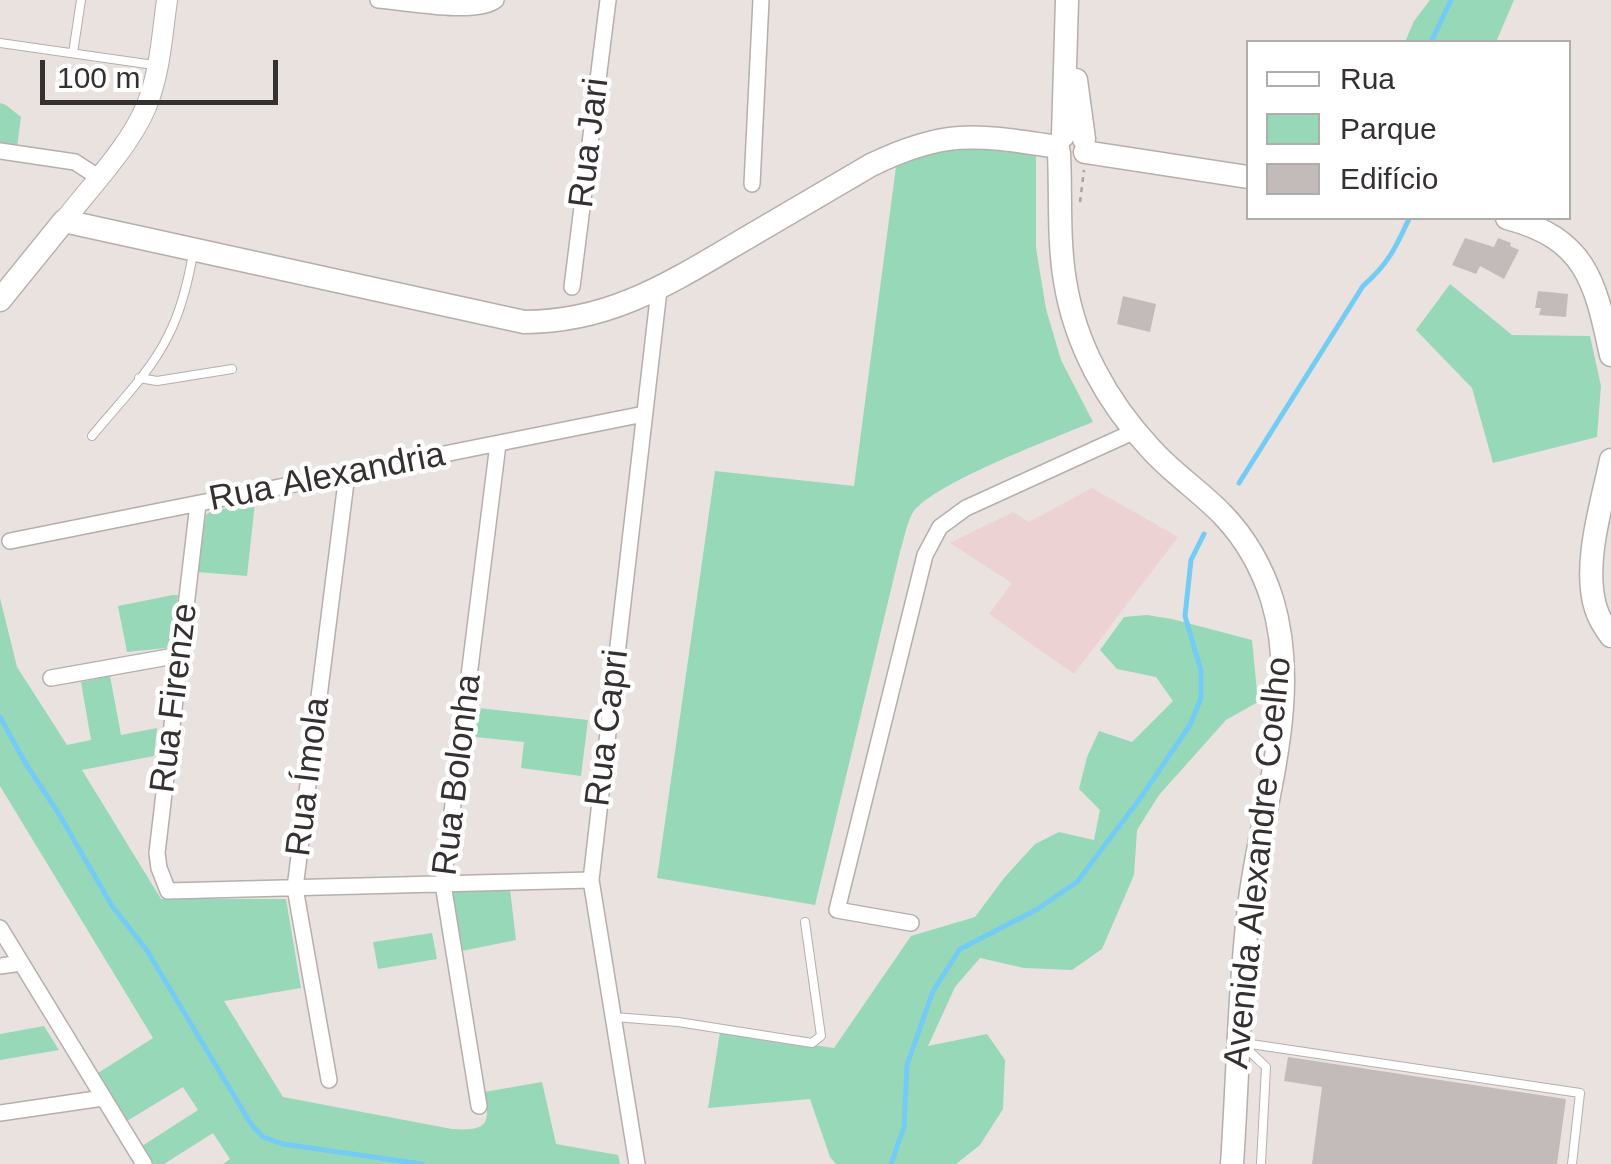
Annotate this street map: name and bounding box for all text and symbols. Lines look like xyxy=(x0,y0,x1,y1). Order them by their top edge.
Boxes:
scale bar xyxy=(45,40,282,102)
legend xyxy=(1246,40,1571,220)
text: 100 m xyxy=(57,61,140,94)
text: Rua xyxy=(1340,62,1395,95)
street label: Rua Jari xyxy=(561,76,619,210)
text: Parque xyxy=(1340,112,1437,145)
text: Edifício xyxy=(1340,162,1438,195)
street label: Rua Alexandria xyxy=(206,435,448,521)
street label: Rua Firenze xyxy=(143,601,207,795)
street label: Rua Capri xyxy=(578,647,638,809)
street label: Avenida Alexandre Coelho xyxy=(1216,655,1302,1071)
street label: Rua Bolonha xyxy=(425,672,491,878)
street label: Rua Ímola xyxy=(278,695,340,859)

